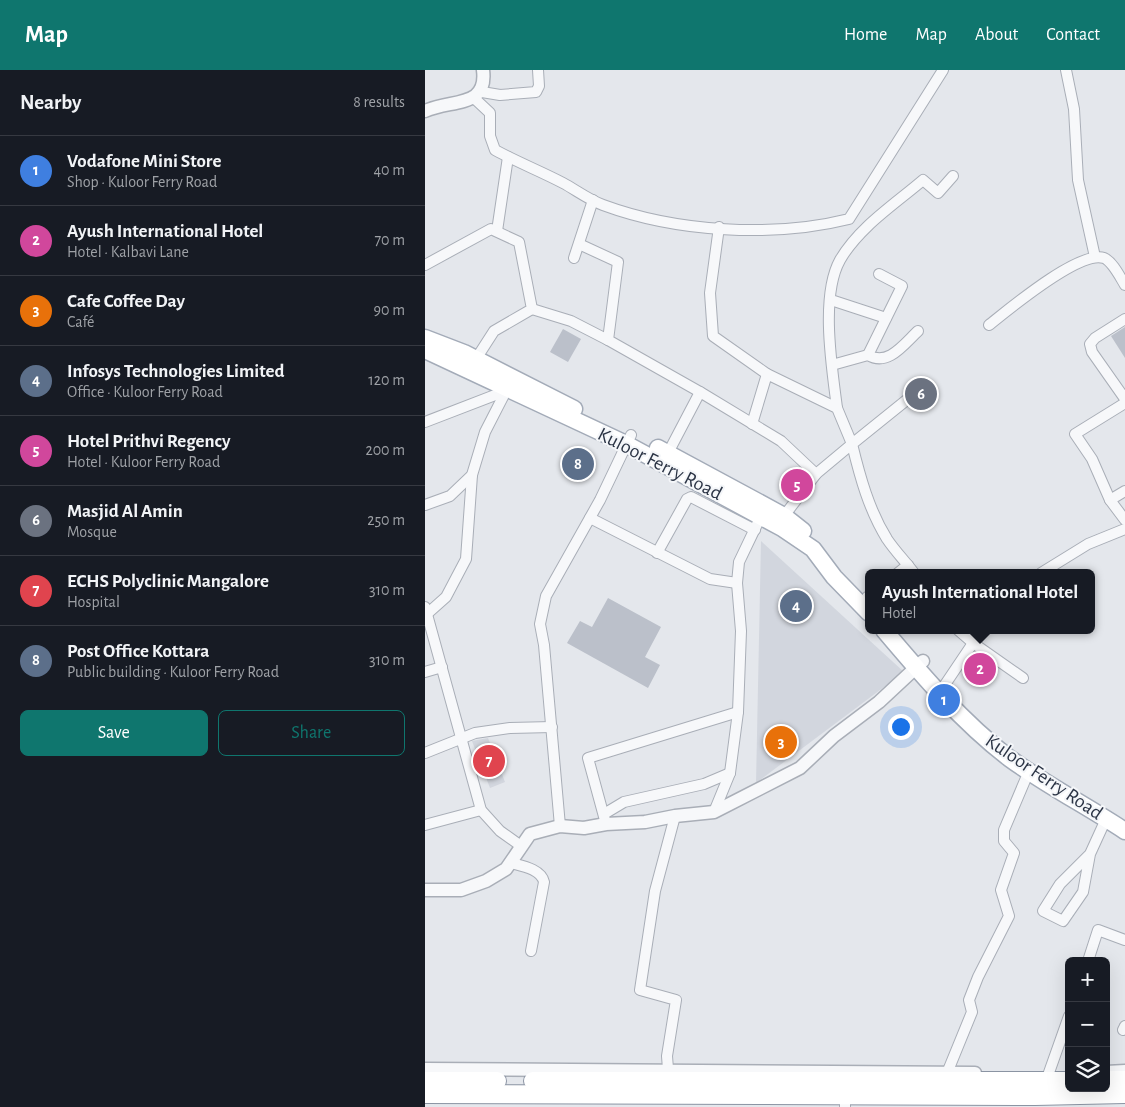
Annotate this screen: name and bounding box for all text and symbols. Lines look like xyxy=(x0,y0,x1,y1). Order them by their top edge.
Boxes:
text: Map xyxy=(25,23,68,47)
text: Home xyxy=(844,26,887,44)
text: Map xyxy=(915,26,947,44)
text: About xyxy=(975,26,1018,44)
text: Contact xyxy=(1046,26,1100,44)
text: Nearby xyxy=(20,92,81,113)
text: 8 results xyxy=(353,94,405,110)
text: Vodafone Mini Store xyxy=(67,152,221,171)
text: 1 xyxy=(33,162,39,178)
text: 40 m xyxy=(373,162,405,178)
text: Shop · Kuloor Ferry Road xyxy=(67,174,217,190)
text: Ayush International Hotel xyxy=(67,222,263,241)
text: 2 xyxy=(32,232,40,248)
text: 70 m xyxy=(374,232,405,248)
text: Hotel · Kalbavi Lane xyxy=(67,244,189,260)
text: Cafe Coffee Day xyxy=(67,292,185,311)
text: 3 xyxy=(33,302,39,318)
text: 90 m xyxy=(374,302,405,318)
text: Café xyxy=(67,314,95,330)
text: Infosys Technologies Limited xyxy=(67,362,284,381)
text: 4 xyxy=(32,372,40,388)
text: 120 m xyxy=(368,372,405,388)
pin: 6 xyxy=(905,375,937,413)
text: Office · Kuloor Ferry Road xyxy=(67,384,223,400)
street label: Kuloor Ferry Road xyxy=(594,424,726,504)
text: Hotel Prithvi Regency xyxy=(67,432,230,451)
text: 5 xyxy=(33,442,39,458)
text: 200 m xyxy=(365,442,405,458)
pin: 8 xyxy=(562,445,594,483)
text: Hotel · Kuloor Ferry Road xyxy=(67,454,220,470)
pin: 5 xyxy=(781,466,813,504)
text: Masjid Al Amin xyxy=(67,502,183,521)
text: 6 xyxy=(32,512,40,528)
text: 250 m xyxy=(367,512,405,528)
text: Mosque xyxy=(67,524,117,540)
popup xyxy=(865,569,1095,634)
text: ECHS Polyclinic Mangalore xyxy=(67,572,269,591)
text: 7 xyxy=(33,582,39,598)
text: 310 m xyxy=(369,582,405,598)
text: Ayush International Hotel xyxy=(882,583,1078,602)
pin: 4 xyxy=(780,587,812,625)
text: Hospital xyxy=(67,594,120,610)
text: Hotel xyxy=(882,605,917,621)
text: Post Office Kottara xyxy=(67,642,209,661)
pin: 2 xyxy=(964,650,996,688)
text: 8 xyxy=(32,652,40,668)
text: 310 m xyxy=(369,652,405,668)
text: Public building · Kuloor Ferry Road xyxy=(67,664,279,680)
pin: 1 xyxy=(928,681,960,719)
button: Save xyxy=(20,710,208,756)
button: Share xyxy=(218,710,405,756)
your location xyxy=(888,714,914,740)
pin: 3 xyxy=(765,723,797,761)
street label: Kuloor Ferry Road xyxy=(982,730,1106,824)
pin: 7 xyxy=(473,742,505,780)
map controls xyxy=(1065,957,1110,1092)
button: + xyxy=(1065,957,1110,1002)
button: − xyxy=(1065,1002,1110,1047)
button: layers xyxy=(1065,1047,1110,1092)

